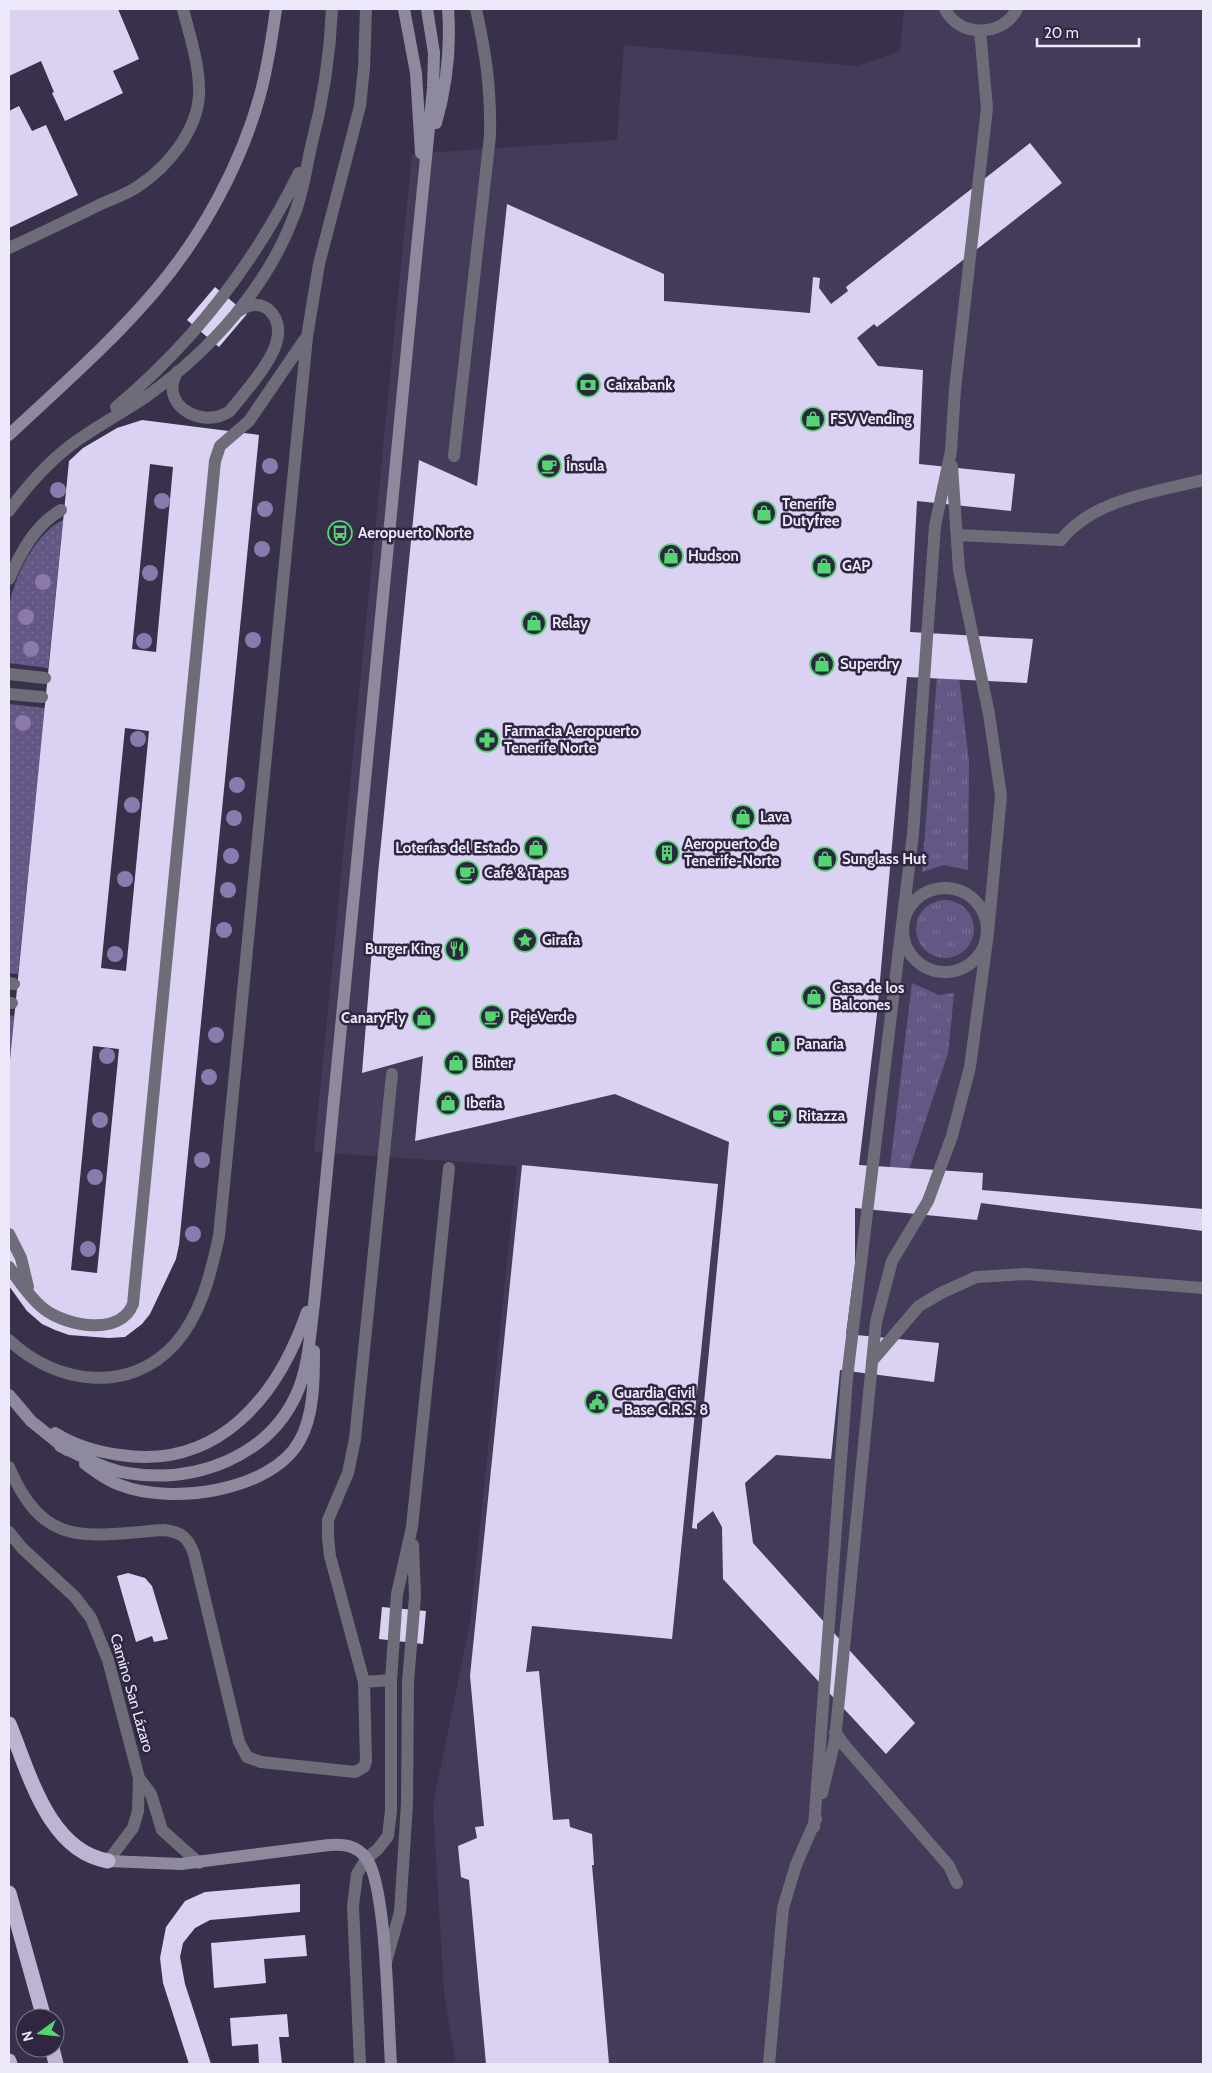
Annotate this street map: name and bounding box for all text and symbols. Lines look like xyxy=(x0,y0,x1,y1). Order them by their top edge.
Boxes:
scale bar xyxy=(1037,15,1140,47)
text: 20 m xyxy=(1044,24,1079,42)
bank icon: Caixabank xyxy=(575,372,601,398)
place label: Caixabank xyxy=(606,376,673,394)
shop icon: FSV Vending xyxy=(800,406,826,432)
place label: FSV Vending xyxy=(830,410,912,428)
cafe icon: Ínsula xyxy=(536,453,562,479)
place label: Ínsula xyxy=(566,456,605,475)
place label: Tenerife Dutyfree xyxy=(782,495,840,530)
shop icon: Tenerife Dutyfree xyxy=(751,500,777,526)
bus stop icon: Aeropuerto Norte xyxy=(327,520,353,546)
place label: Aeropuerto Norte xyxy=(358,524,472,542)
shop icon: Hudson xyxy=(658,543,684,569)
place label: Hudson xyxy=(688,547,739,565)
shop icon: GAP xyxy=(811,553,837,579)
place label: GAP xyxy=(842,557,870,575)
shop icon: Relay xyxy=(521,610,547,636)
place label: Relay xyxy=(552,614,589,632)
shop icon: Superdry xyxy=(809,651,835,677)
place label: Superdry xyxy=(840,655,901,673)
place label: Farmacia Aeropuerto Tenerife Norte xyxy=(504,722,639,757)
pharmacy icon: Farmacia Aeropuerto Tenerife Norte xyxy=(474,727,500,753)
shop icon: Lava xyxy=(730,804,756,830)
place label: Lava xyxy=(760,808,790,826)
shop icon: Loterías del Estado xyxy=(523,835,549,861)
place label: Aeropuerto de Tenerife-Norte xyxy=(684,835,780,870)
place label: Loterías del Estado xyxy=(395,839,518,857)
building icon: Aeropuerto de Tenerife-Norte xyxy=(654,840,680,866)
shop icon: Sunglass Hut xyxy=(812,846,838,872)
place label: Sunglass Hut xyxy=(842,850,926,868)
cafe icon: Café & Tapas xyxy=(454,860,480,886)
place label: Café & Tapas xyxy=(484,864,567,882)
place icon: Girafa xyxy=(512,927,538,953)
place label: Girafa xyxy=(542,931,581,949)
restaurant icon: Burger King xyxy=(444,936,470,962)
place label: Burger King xyxy=(365,940,440,958)
place label: Casa de los Balcones xyxy=(832,979,904,1014)
shop icon: Casa de los Balcones xyxy=(801,984,827,1010)
cafe icon: PejeVerde xyxy=(479,1004,505,1030)
shop icon: CanaryFly xyxy=(411,1005,437,1031)
place label: PejeVerde xyxy=(510,1008,575,1026)
place label: CanaryFly xyxy=(341,1009,407,1027)
shop icon: Panaria xyxy=(765,1031,791,1057)
place label: Panaria xyxy=(796,1035,845,1053)
shop icon: Binter xyxy=(443,1050,469,1076)
place label: Binter xyxy=(474,1054,513,1072)
shop icon: Iberia xyxy=(435,1090,461,1116)
place label: Iberia xyxy=(466,1094,503,1112)
cafe icon: Ritazza xyxy=(767,1103,793,1129)
place label: Ritazza xyxy=(798,1107,846,1125)
place label: Guardia Civil - Base G.R.S. 8 xyxy=(614,1384,708,1419)
public building icon: Guardia Civil - Base G.R.S. 8 xyxy=(584,1389,610,1415)
street label: Camino San Lázaro xyxy=(106,1632,158,1754)
north arrow xyxy=(15,2008,65,2058)
text: N xyxy=(17,2029,37,2043)

